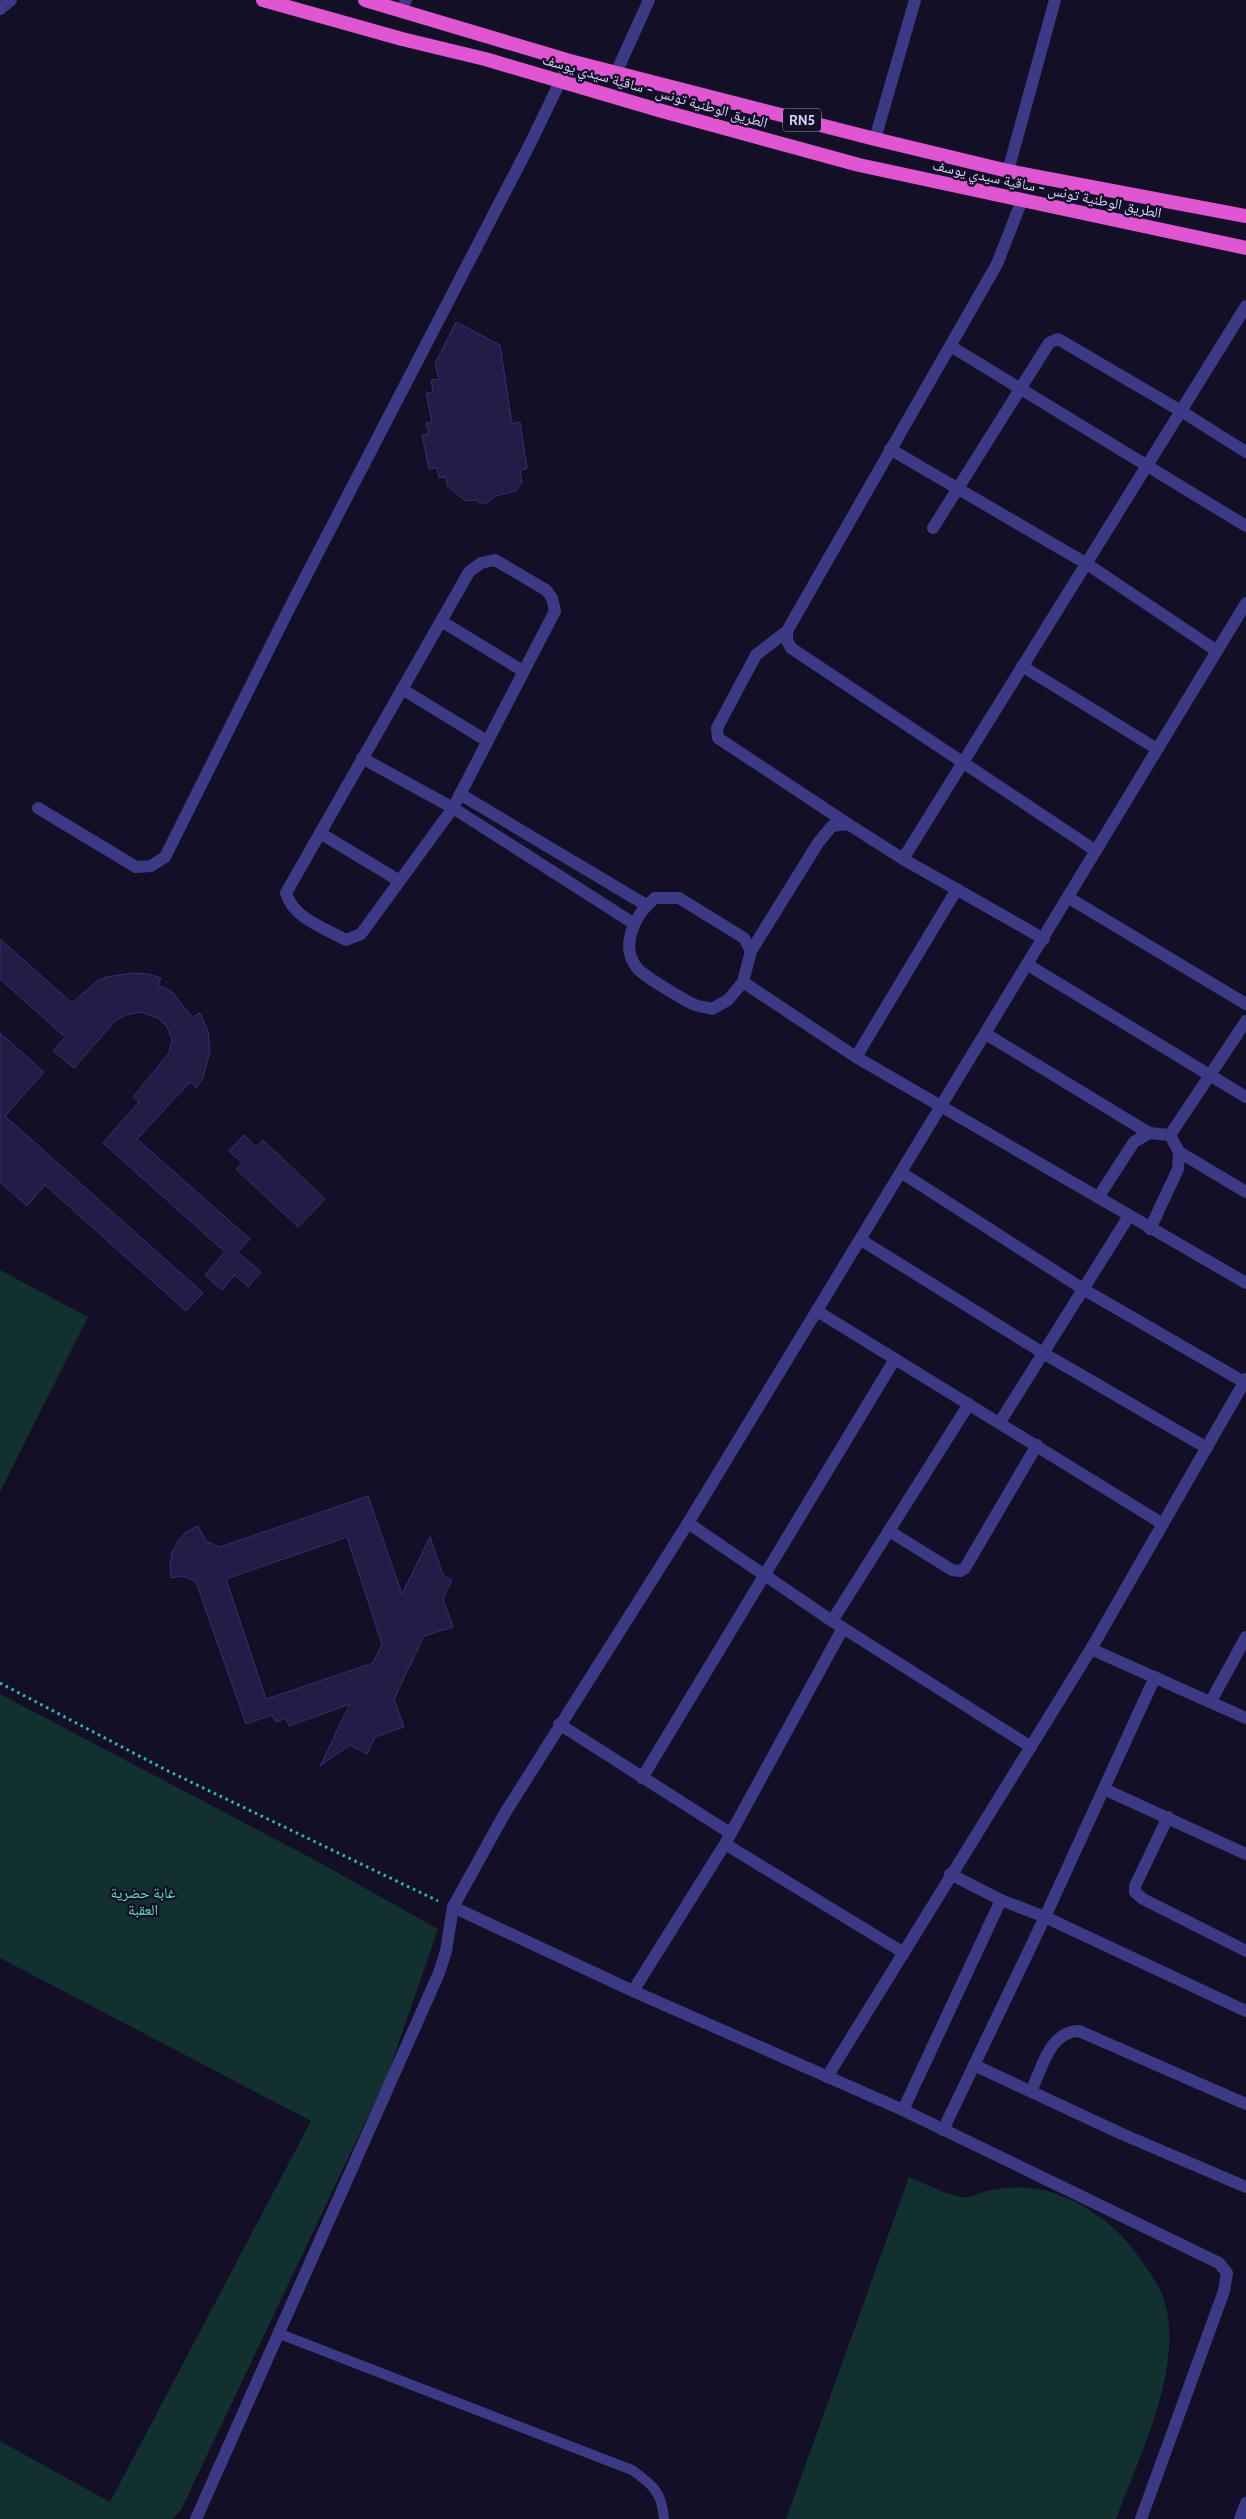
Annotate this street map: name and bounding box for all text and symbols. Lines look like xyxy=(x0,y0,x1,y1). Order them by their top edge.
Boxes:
street label: الطريق الوطنية تونس - ساقية سيدي يوسف xyxy=(540,50,770,135)
road number: RN5 xyxy=(783,108,821,132)
street label: الطريق الوطنية تونس - ساقية سيدي يوسف xyxy=(930,156,1163,225)
park label: غابة حضرية العقبة xyxy=(111,1884,176,1919)

